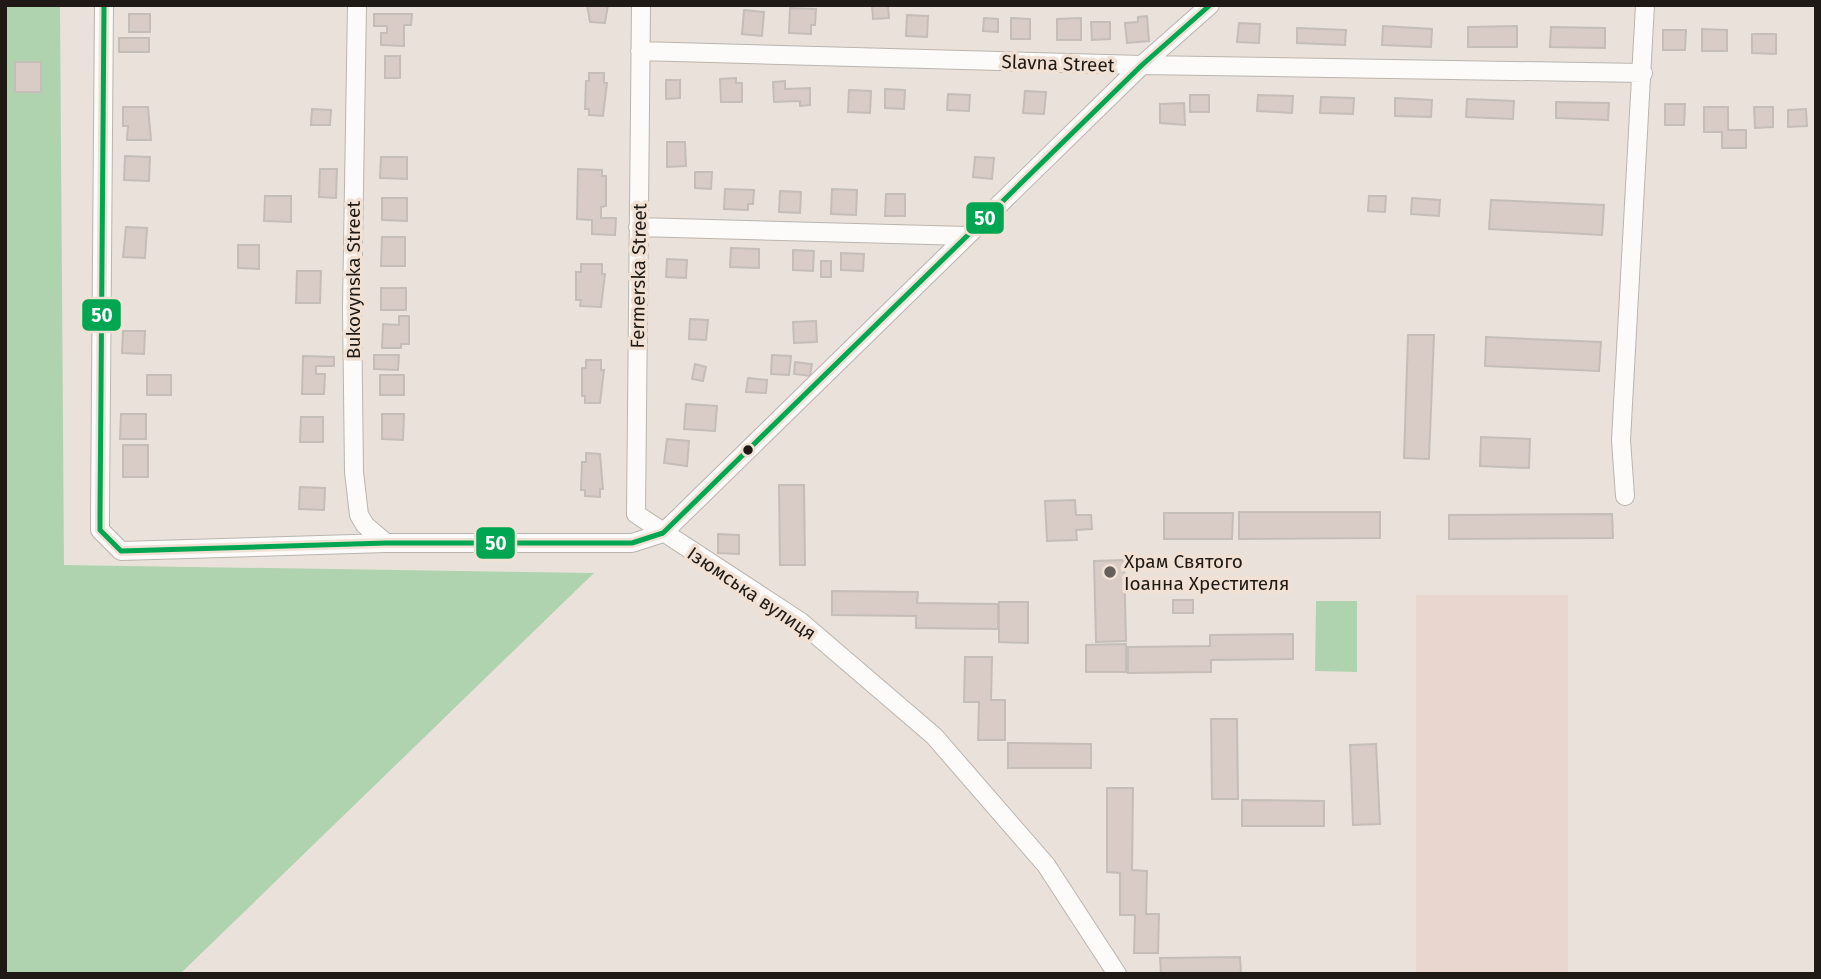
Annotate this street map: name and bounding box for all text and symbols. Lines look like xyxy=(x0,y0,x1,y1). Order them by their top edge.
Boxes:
street label: Slavna Street xyxy=(1001,50,1115,77)
street label: Bukovynska Street xyxy=(342,201,365,359)
line badge: 50 xyxy=(965,201,1005,235)
street label: Fermerska Street xyxy=(626,203,651,349)
text: 50 xyxy=(974,207,996,230)
line badge: 50 xyxy=(81,298,122,332)
text: 50 xyxy=(91,304,113,327)
unlabelled marker xyxy=(741,443,755,457)
line badge: 50 xyxy=(475,526,516,560)
text: 50 xyxy=(485,532,507,555)
street label: Ізюмська вулиця xyxy=(683,542,820,645)
place label: Храм Святого Іоанна Хрестителя xyxy=(1124,550,1289,595)
marker: Храм Святого Іоанна Хрестителя xyxy=(1102,564,1118,580)

